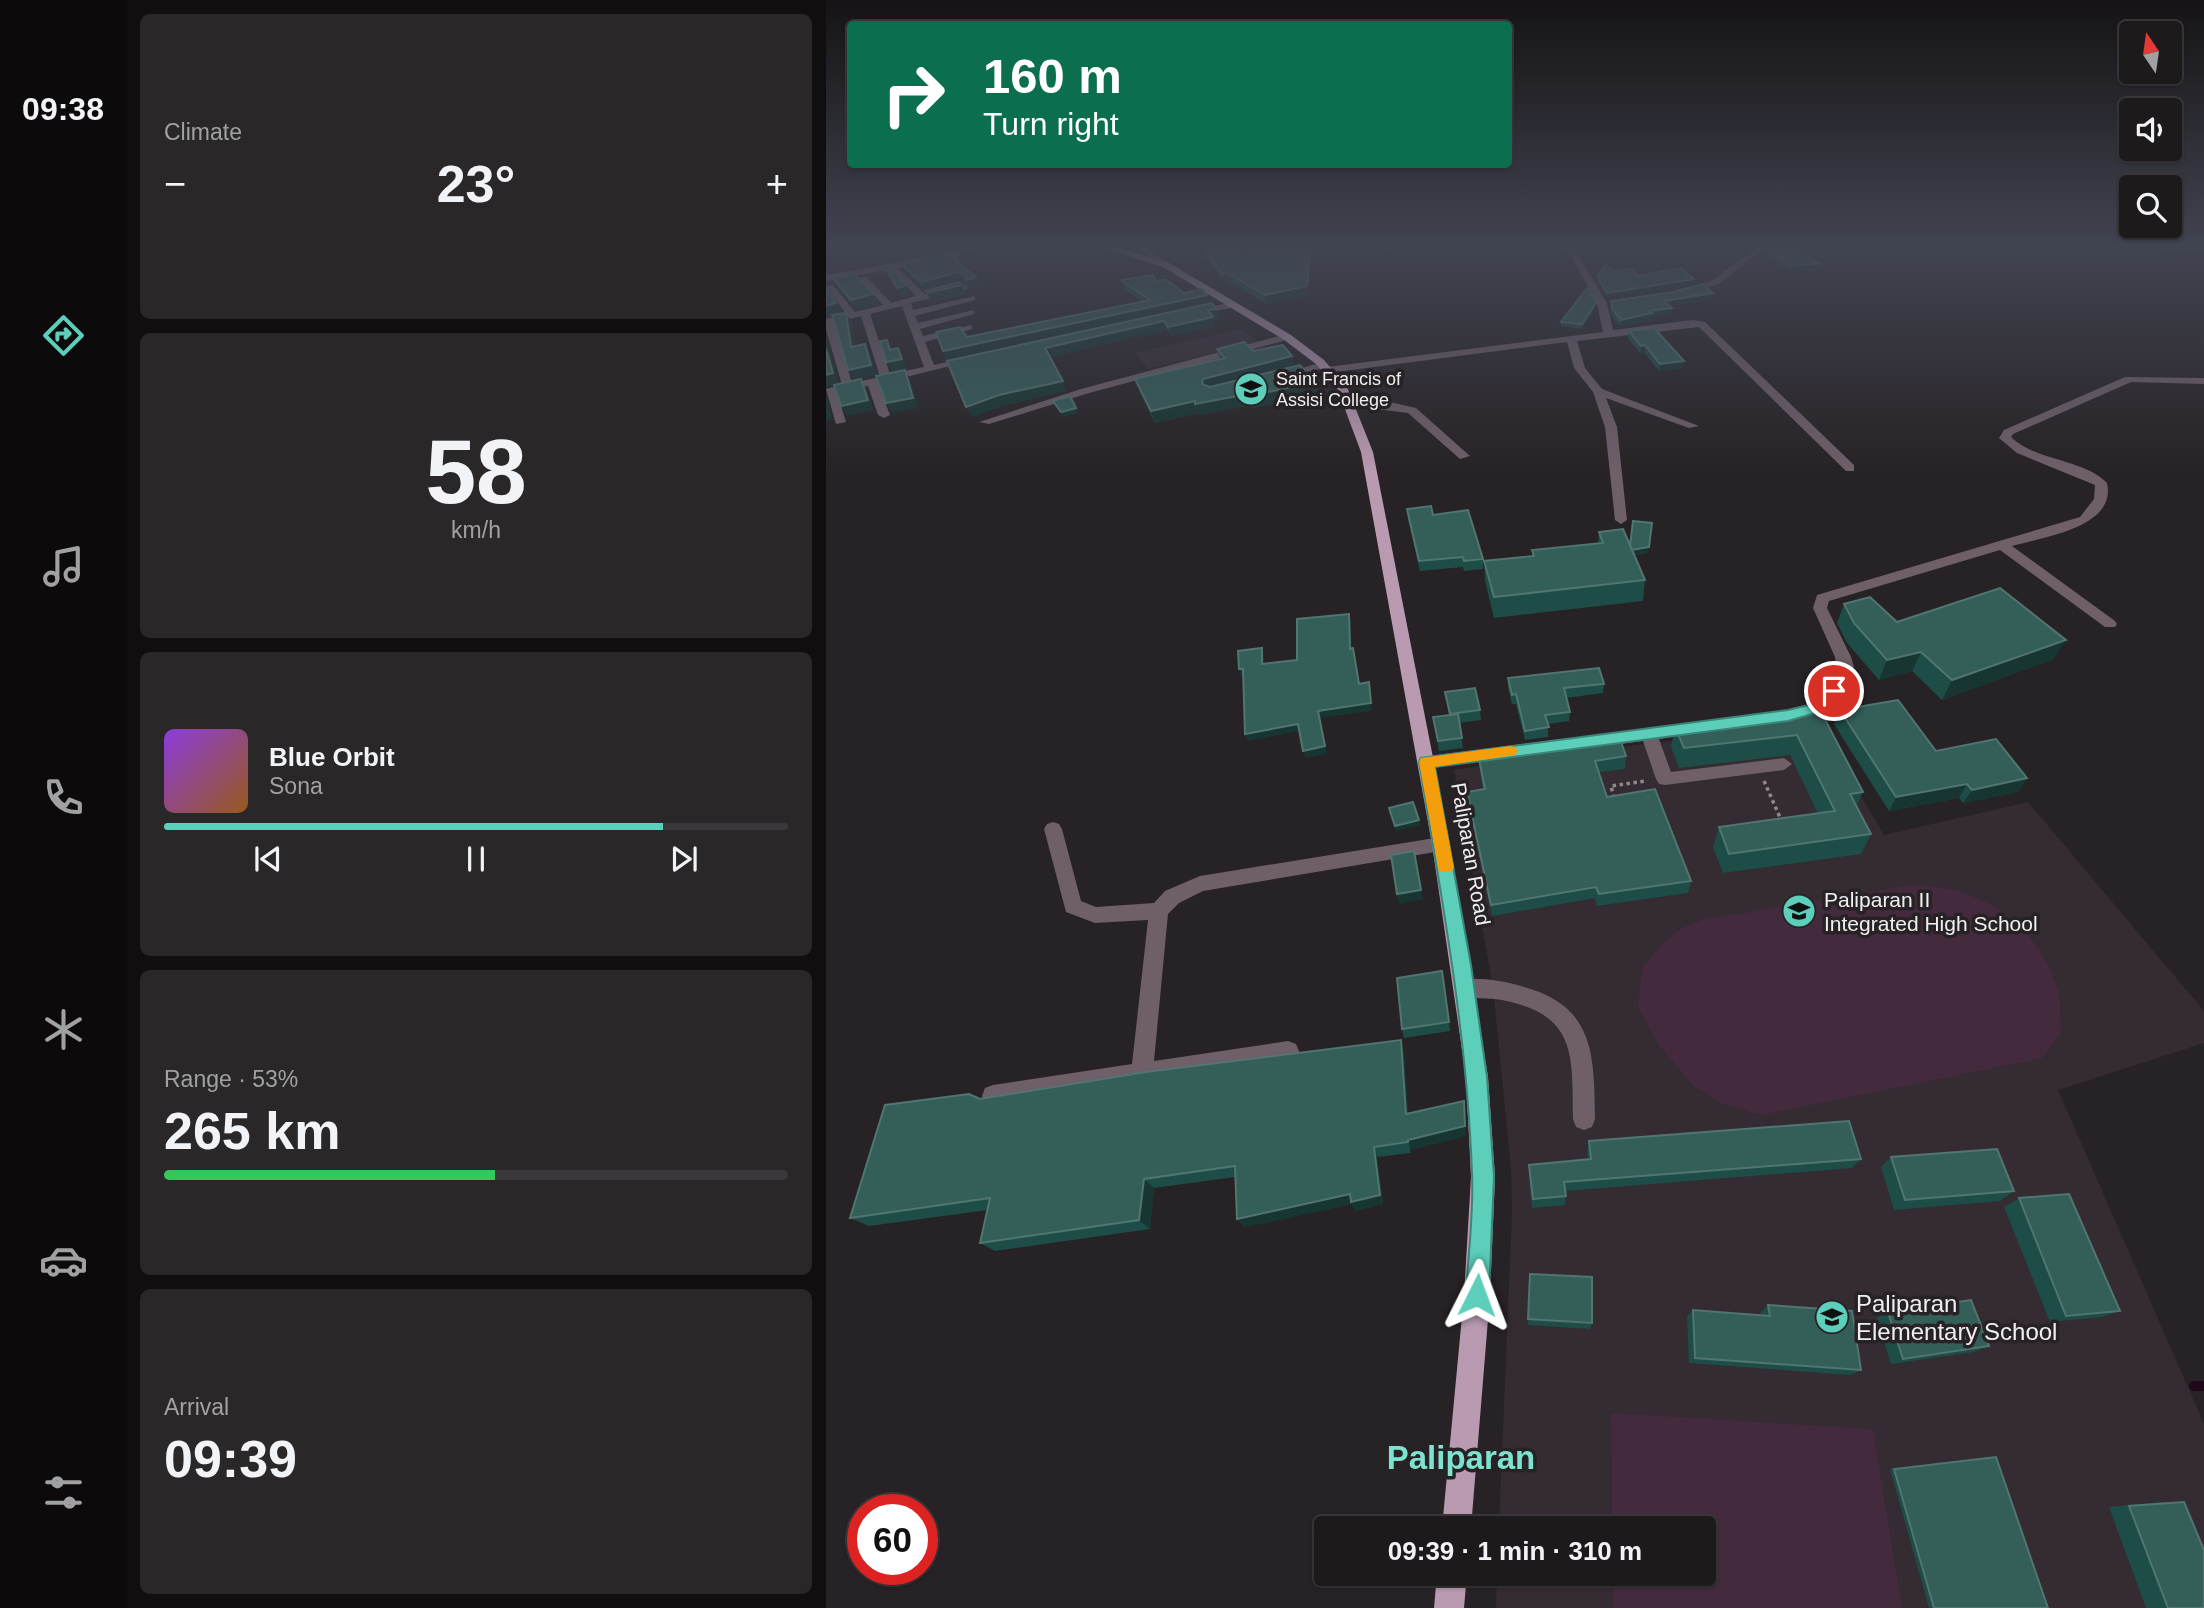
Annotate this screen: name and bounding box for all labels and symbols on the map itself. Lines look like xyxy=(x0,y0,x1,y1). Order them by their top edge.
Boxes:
north arrow xyxy=(2119,21,2182,84)
place label: Saint Francis of Assisi College xyxy=(1276,369,1402,410)
school or university icon: Saint Francis of Assisi College xyxy=(1232,370,1270,408)
pin xyxy=(1804,661,1864,721)
street label: Paliparan Road xyxy=(1447,781,1495,927)
place label: Paliparan II Integrated High School xyxy=(1824,888,2038,935)
school or university icon: Paliparan II Integrated High School xyxy=(1780,892,1818,930)
position arrow xyxy=(1440,1258,1514,1332)
place label: Paliparan Elementary School xyxy=(1856,1290,2057,1345)
school or university icon: Paliparan Elementary School xyxy=(1813,1298,1851,1336)
district label: Paliparan xyxy=(1387,1439,1535,1476)
speed limit sign: 60 xyxy=(847,1494,938,1585)

